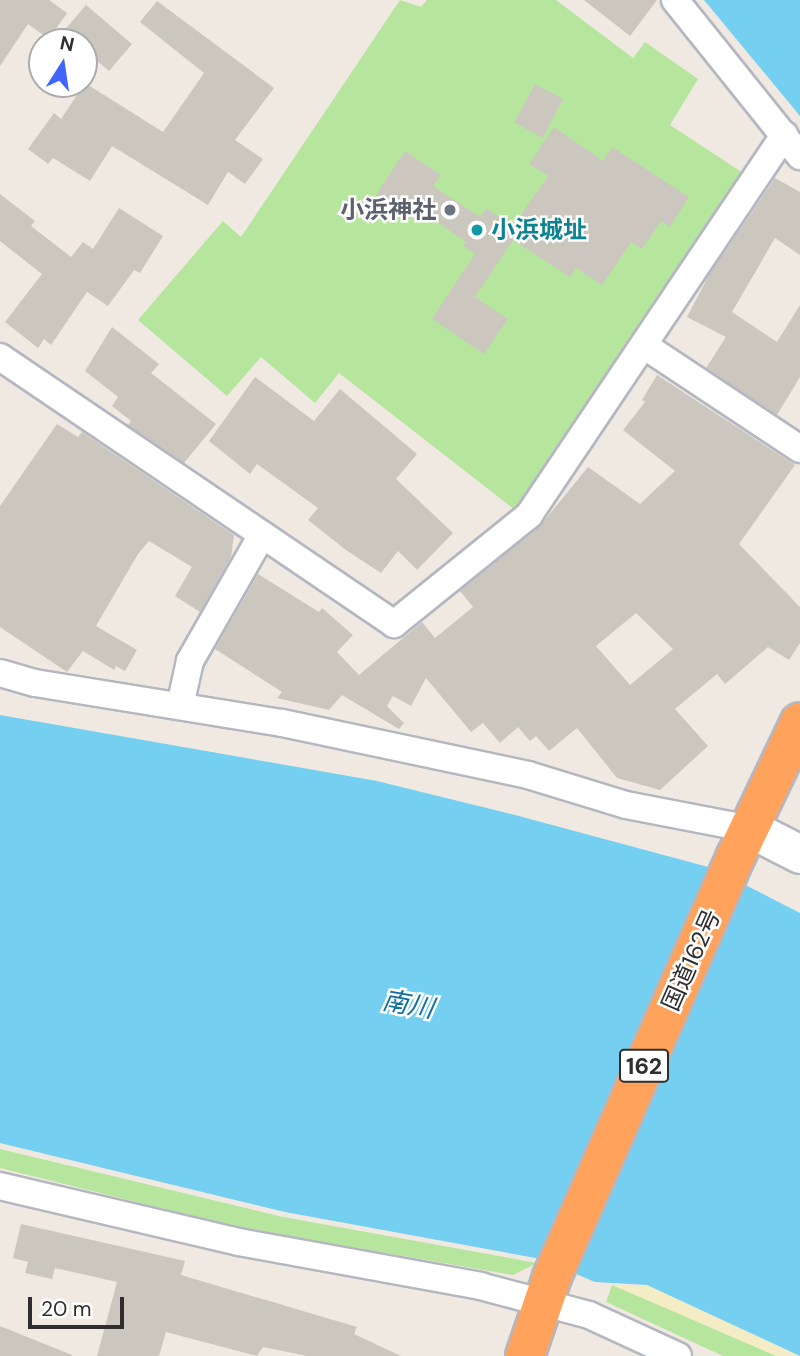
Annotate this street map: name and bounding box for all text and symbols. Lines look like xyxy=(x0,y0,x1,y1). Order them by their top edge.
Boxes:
north arrow xyxy=(28,28,98,98)
text: N xyxy=(58,30,76,58)
place label: 小浜神社 xyxy=(340,196,436,224)
marker: 小浜神社 xyxy=(442,202,458,218)
place label: 小浜城址 xyxy=(491,216,587,244)
marker: 小浜城址 xyxy=(469,222,485,238)
street label: 国道162号 xyxy=(656,905,726,1015)
water label: 南川 xyxy=(380,985,436,1025)
road number: 162 xyxy=(618,1046,670,1086)
scale bar xyxy=(32,1282,128,1326)
text: 20 m xyxy=(41,1295,92,1323)

